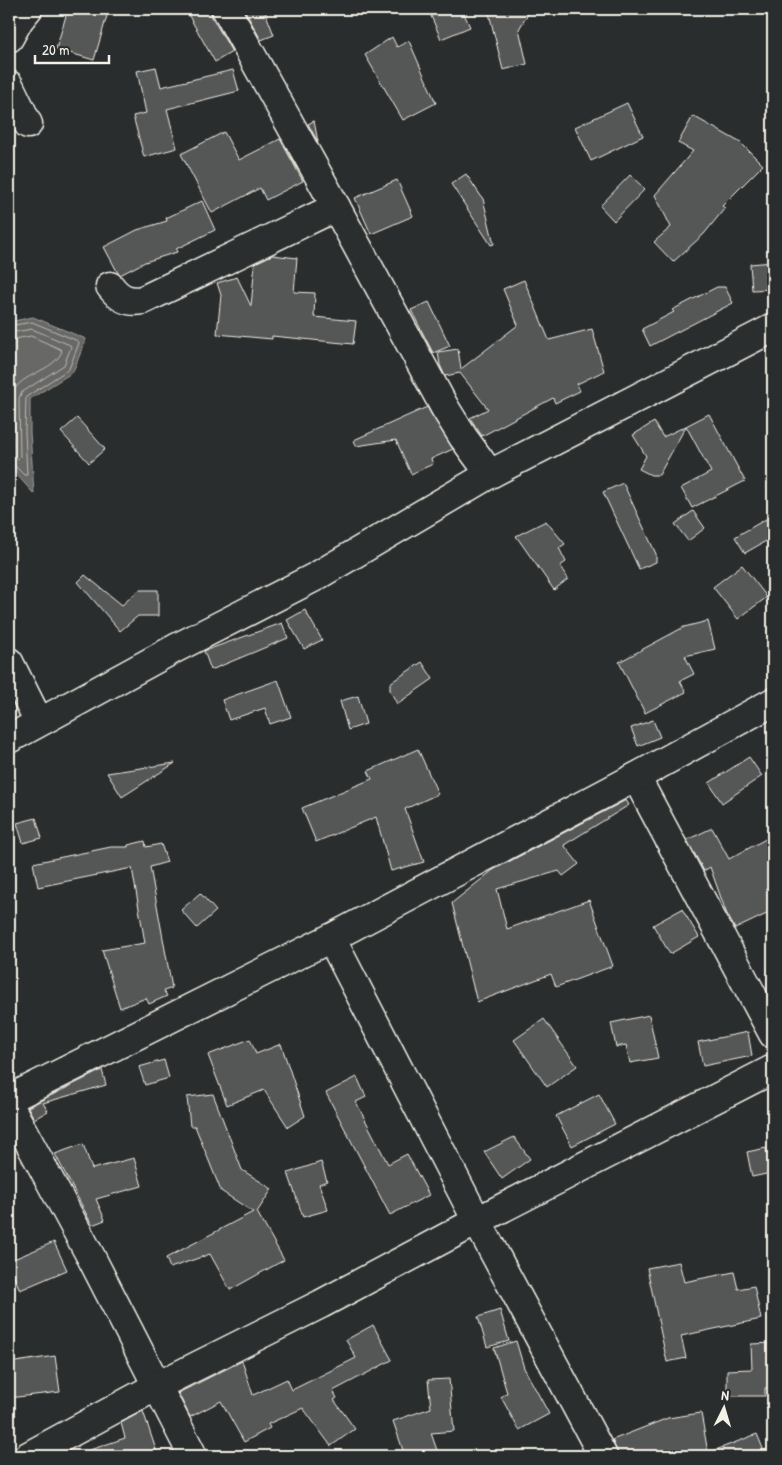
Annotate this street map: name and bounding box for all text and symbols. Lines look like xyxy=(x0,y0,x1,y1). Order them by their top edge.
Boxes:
scale bar xyxy=(35,32,109,64)
text: 20 m xyxy=(42,39,69,60)
north arrow xyxy=(700,1382,750,1432)
text: N xyxy=(721,1385,730,1404)

